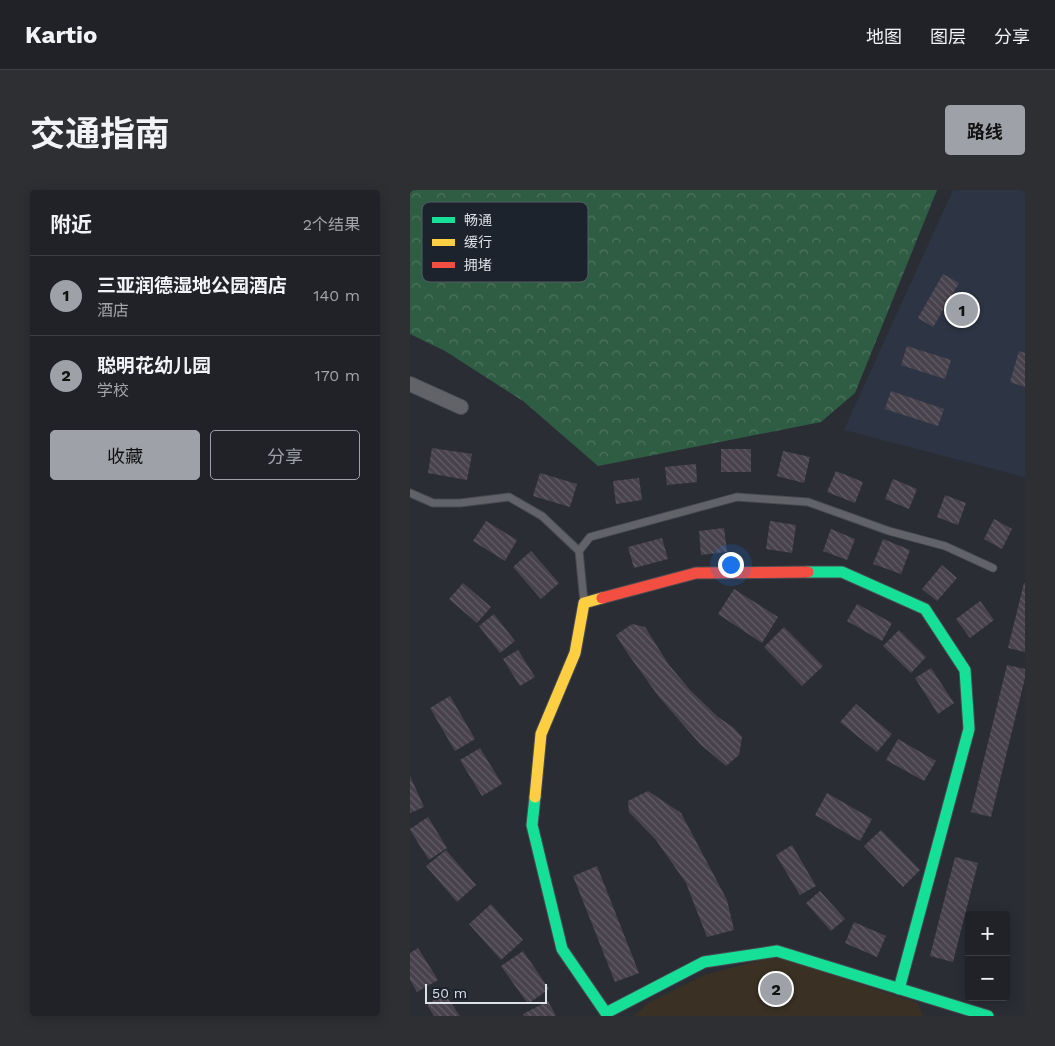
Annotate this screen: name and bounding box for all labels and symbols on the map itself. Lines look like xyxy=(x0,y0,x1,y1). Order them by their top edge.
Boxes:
legend xyxy=(422,202,588,282)
text: 畅通 xyxy=(464,212,492,228)
text: 缓行 xyxy=(464,234,492,250)
text: 拥堵 xyxy=(464,257,492,273)
pin: 1 xyxy=(946,291,978,329)
your location xyxy=(718,552,744,578)
pin: 2 xyxy=(760,970,792,1008)
scale bar xyxy=(425,981,548,1004)

